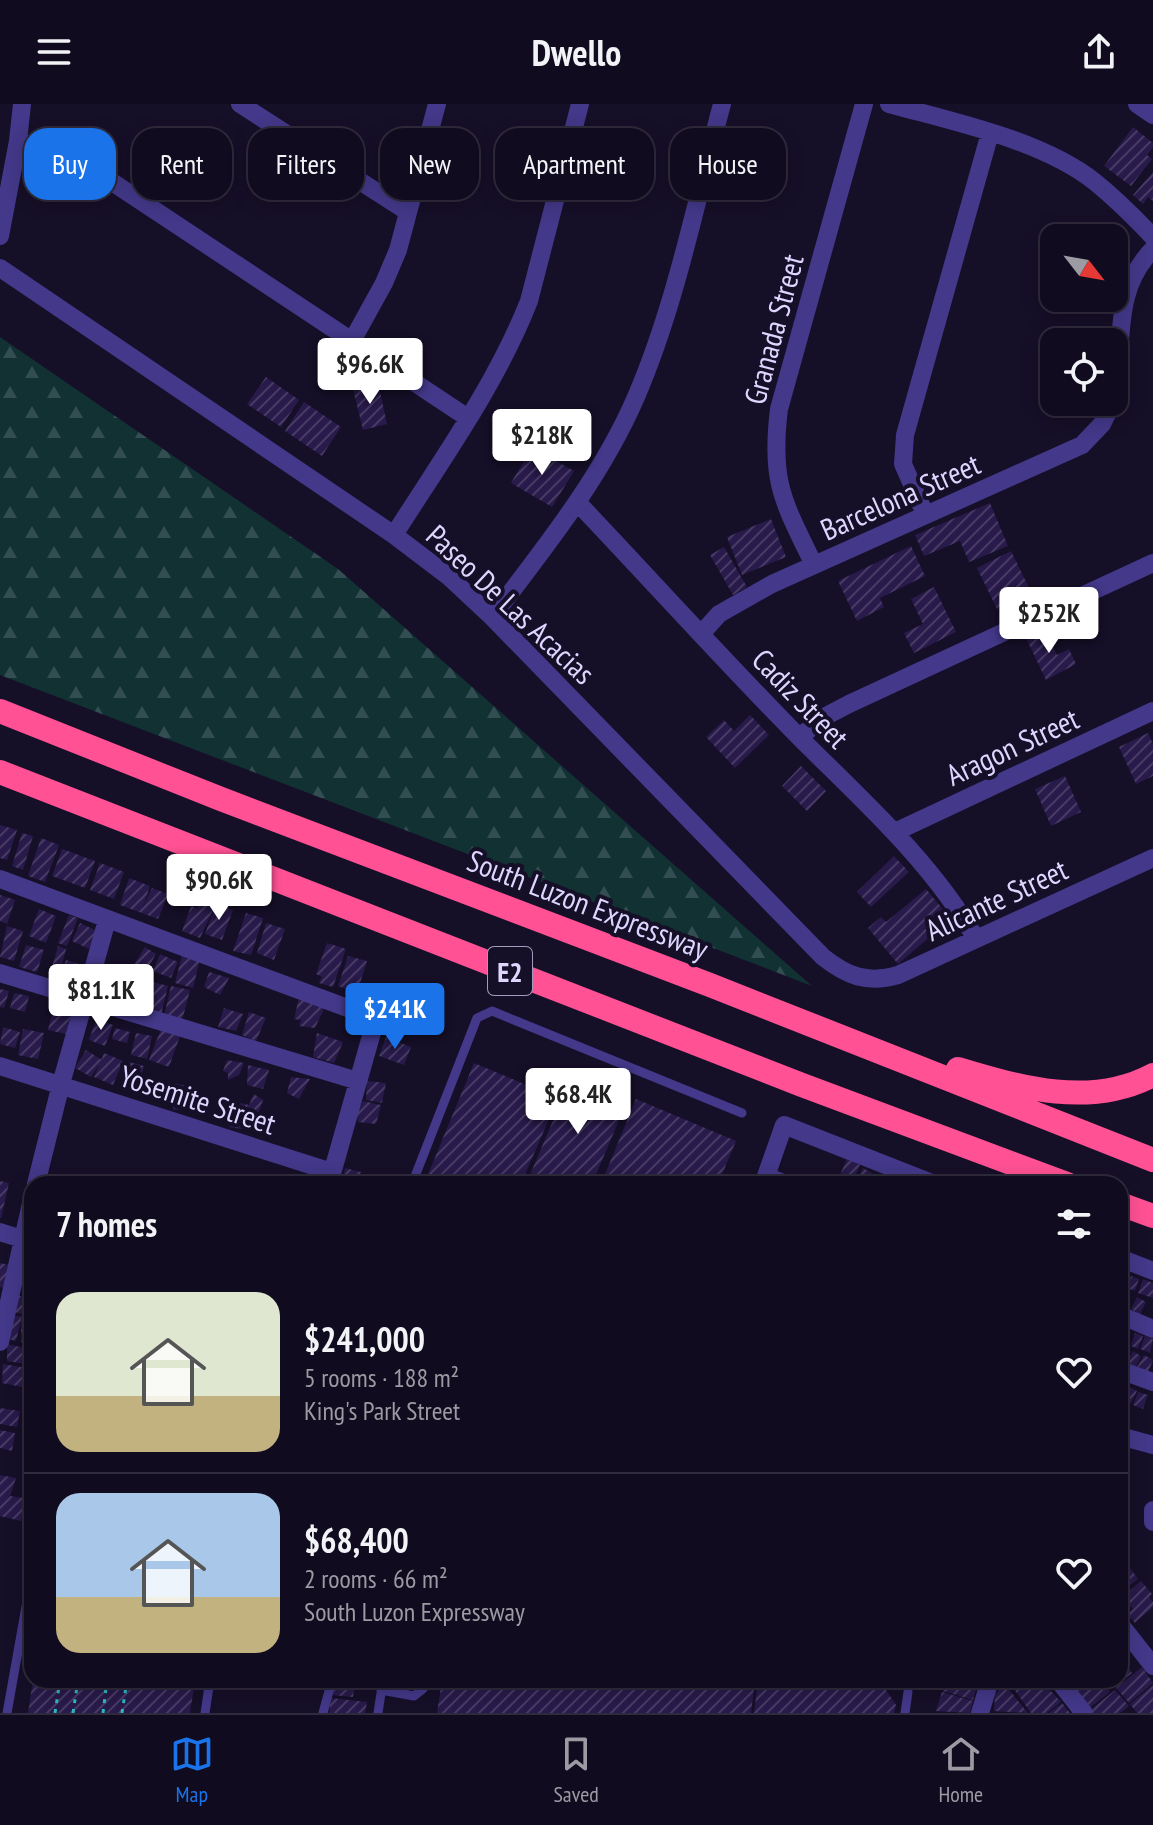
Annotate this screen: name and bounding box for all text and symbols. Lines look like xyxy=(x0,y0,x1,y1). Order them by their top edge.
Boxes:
text: Dwello xyxy=(532,29,621,76)
icon: menu xyxy=(32,30,76,74)
icon: share xyxy=(1077,30,1121,74)
chip: Buy xyxy=(24,128,116,200)
chip: Rent xyxy=(132,128,232,200)
chip: Filters xyxy=(248,128,364,200)
chip: New xyxy=(380,128,479,200)
chip: Apartment xyxy=(495,128,654,200)
chip: House xyxy=(670,128,786,200)
north arrow xyxy=(1040,224,1128,312)
map controls xyxy=(1040,224,1128,416)
street label: Granada Street xyxy=(734,249,812,408)
button: locate xyxy=(1040,328,1128,416)
pin: $96.6K xyxy=(305,338,435,406)
text: $96.6K xyxy=(336,347,404,380)
pin: $218K xyxy=(486,409,598,477)
text: $218K xyxy=(510,418,574,451)
street label: Barcelona Street xyxy=(814,443,986,548)
street label: Paseo De Las Acacias xyxy=(419,516,603,692)
pin: $252K xyxy=(993,587,1105,655)
text: $252K xyxy=(1017,596,1081,629)
street label: Cadiz Street xyxy=(744,640,858,756)
street label: Aragon Street xyxy=(939,698,1085,794)
street label: South Luzon Expressway xyxy=(462,840,715,968)
street label: Alicante Street xyxy=(919,849,1074,949)
pin: $90.6K xyxy=(154,854,284,922)
text: $90.6K xyxy=(185,863,253,896)
road number: E2 xyxy=(488,947,532,995)
pin: $81.1K xyxy=(36,964,166,1032)
text: $81.1K xyxy=(67,973,135,1006)
pin: $241K xyxy=(339,983,451,1051)
text: $241K xyxy=(363,992,427,1025)
street label: Yosemite Street xyxy=(115,1055,282,1143)
pin: $68.4K xyxy=(513,1068,643,1136)
text: $68.4K xyxy=(544,1077,612,1110)
text: 7 homes xyxy=(56,1202,157,1246)
icon: filters xyxy=(1052,1202,1096,1246)
text: $241,000 xyxy=(304,1317,425,1361)
icon: home xyxy=(120,1324,216,1420)
icon: heart xyxy=(1052,1350,1096,1394)
text: 5 rooms · 188 m² xyxy=(304,1361,459,1394)
text: King's Park Street xyxy=(304,1394,460,1427)
text: $68,400 xyxy=(304,1518,409,1562)
icon: home xyxy=(120,1525,216,1621)
icon: heart xyxy=(1052,1551,1096,1595)
text: 2 rooms · 66 m² xyxy=(304,1562,448,1595)
text: South Luzon Expressway xyxy=(304,1595,525,1628)
tab: Map xyxy=(170,1732,214,1808)
tab: Saved xyxy=(553,1732,599,1808)
tab: Home xyxy=(938,1732,983,1808)

